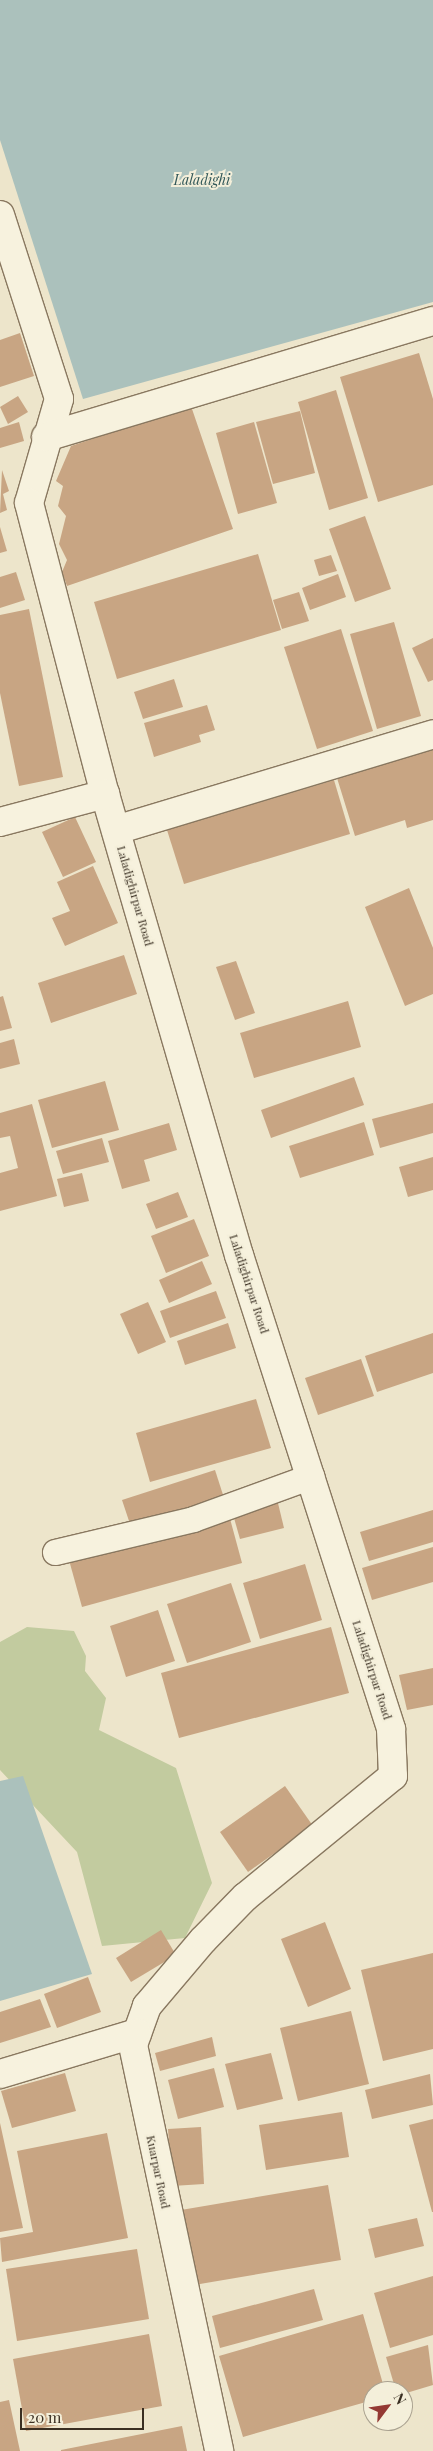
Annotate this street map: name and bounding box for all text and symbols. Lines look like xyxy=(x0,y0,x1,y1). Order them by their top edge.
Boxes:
water label: Laladighi xyxy=(174,172,230,188)
street label: Laladighirpar Road xyxy=(114,844,156,948)
street label: Laladighirpar Road xyxy=(226,1232,272,1336)
street label: Laladighirpar Road xyxy=(349,1618,395,1722)
street label: Kuarpar Road xyxy=(143,2134,173,2210)
north arrow xyxy=(363,2381,413,2431)
text: N xyxy=(390,2389,411,2408)
scale bar xyxy=(22,2398,146,2430)
text: 20 m xyxy=(28,2407,61,2427)

